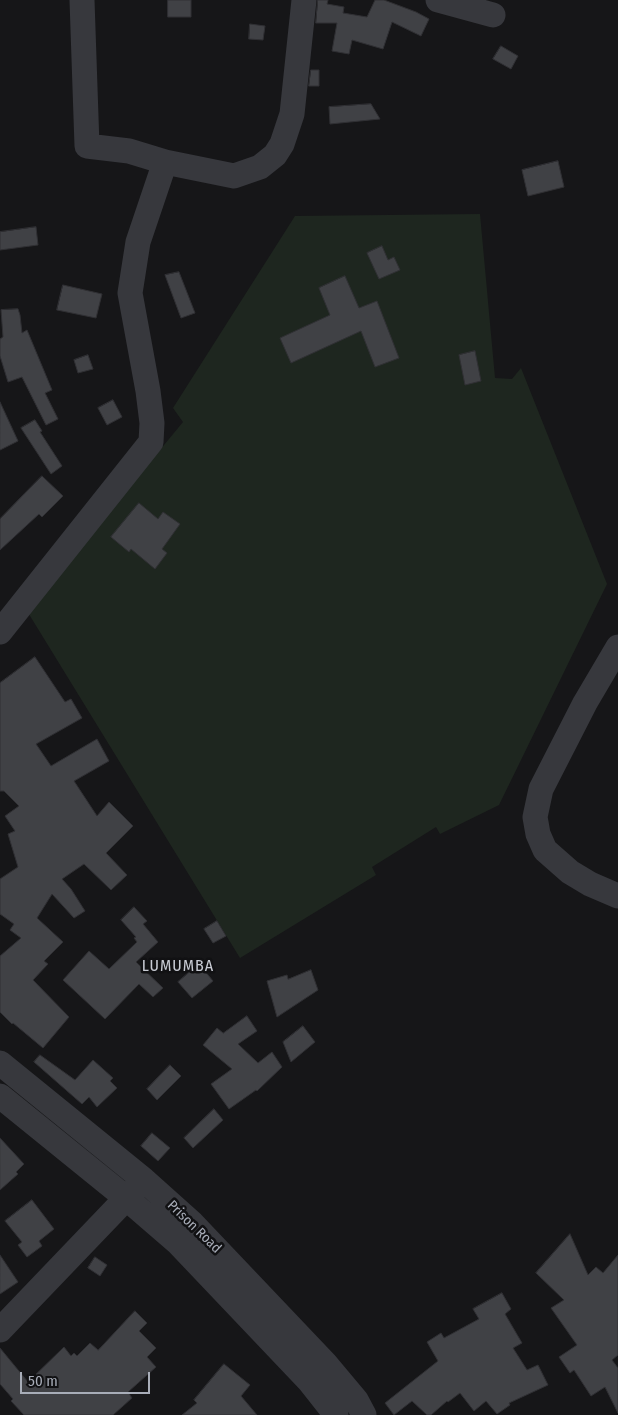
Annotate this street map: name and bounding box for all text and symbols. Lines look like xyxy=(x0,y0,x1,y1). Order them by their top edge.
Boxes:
district label: LUMUMBA xyxy=(141,957,215,977)
street label: Prison Road xyxy=(164,1197,224,1257)
scale bar xyxy=(22,1362,152,1394)
text: 50 m xyxy=(28,1372,58,1390)

